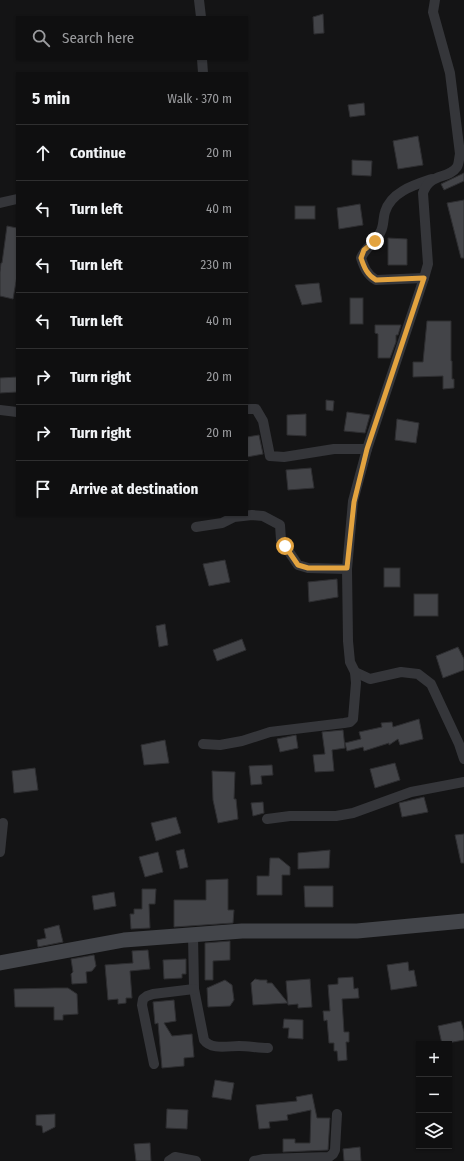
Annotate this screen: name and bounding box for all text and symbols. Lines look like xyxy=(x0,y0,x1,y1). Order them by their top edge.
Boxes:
search box xyxy=(16,16,248,60)
icon: search xyxy=(30,27,52,49)
text: Search here xyxy=(62,29,134,47)
text: 5 min xyxy=(32,88,70,109)
text: Walk · 370 m xyxy=(167,91,232,106)
icon: ahead xyxy=(32,142,54,164)
text: Continue xyxy=(70,144,126,162)
text: 20 m xyxy=(206,145,232,160)
icon: left xyxy=(32,198,54,220)
text: Turn left xyxy=(70,200,123,218)
text: 40 m xyxy=(206,201,232,216)
route end xyxy=(366,232,384,250)
icon: left xyxy=(32,254,54,276)
text: Turn left xyxy=(70,256,123,274)
text: 230 m xyxy=(201,257,232,272)
icon: left xyxy=(32,310,54,332)
text: Turn left xyxy=(70,312,123,330)
text: 40 m xyxy=(206,313,232,328)
icon: right xyxy=(32,366,54,388)
text: Turn right xyxy=(70,368,131,386)
text: 20 m xyxy=(206,369,232,384)
icon: right xyxy=(32,422,54,444)
text: Turn right xyxy=(70,424,131,442)
text: 20 m xyxy=(206,425,232,440)
icon: arrive xyxy=(32,478,54,500)
text: Arrive at destination xyxy=(70,480,198,498)
route start xyxy=(276,537,294,555)
map controls xyxy=(416,1041,452,1149)
button: + xyxy=(416,1041,452,1077)
button: − xyxy=(416,1077,452,1113)
button: layers xyxy=(416,1113,452,1149)

